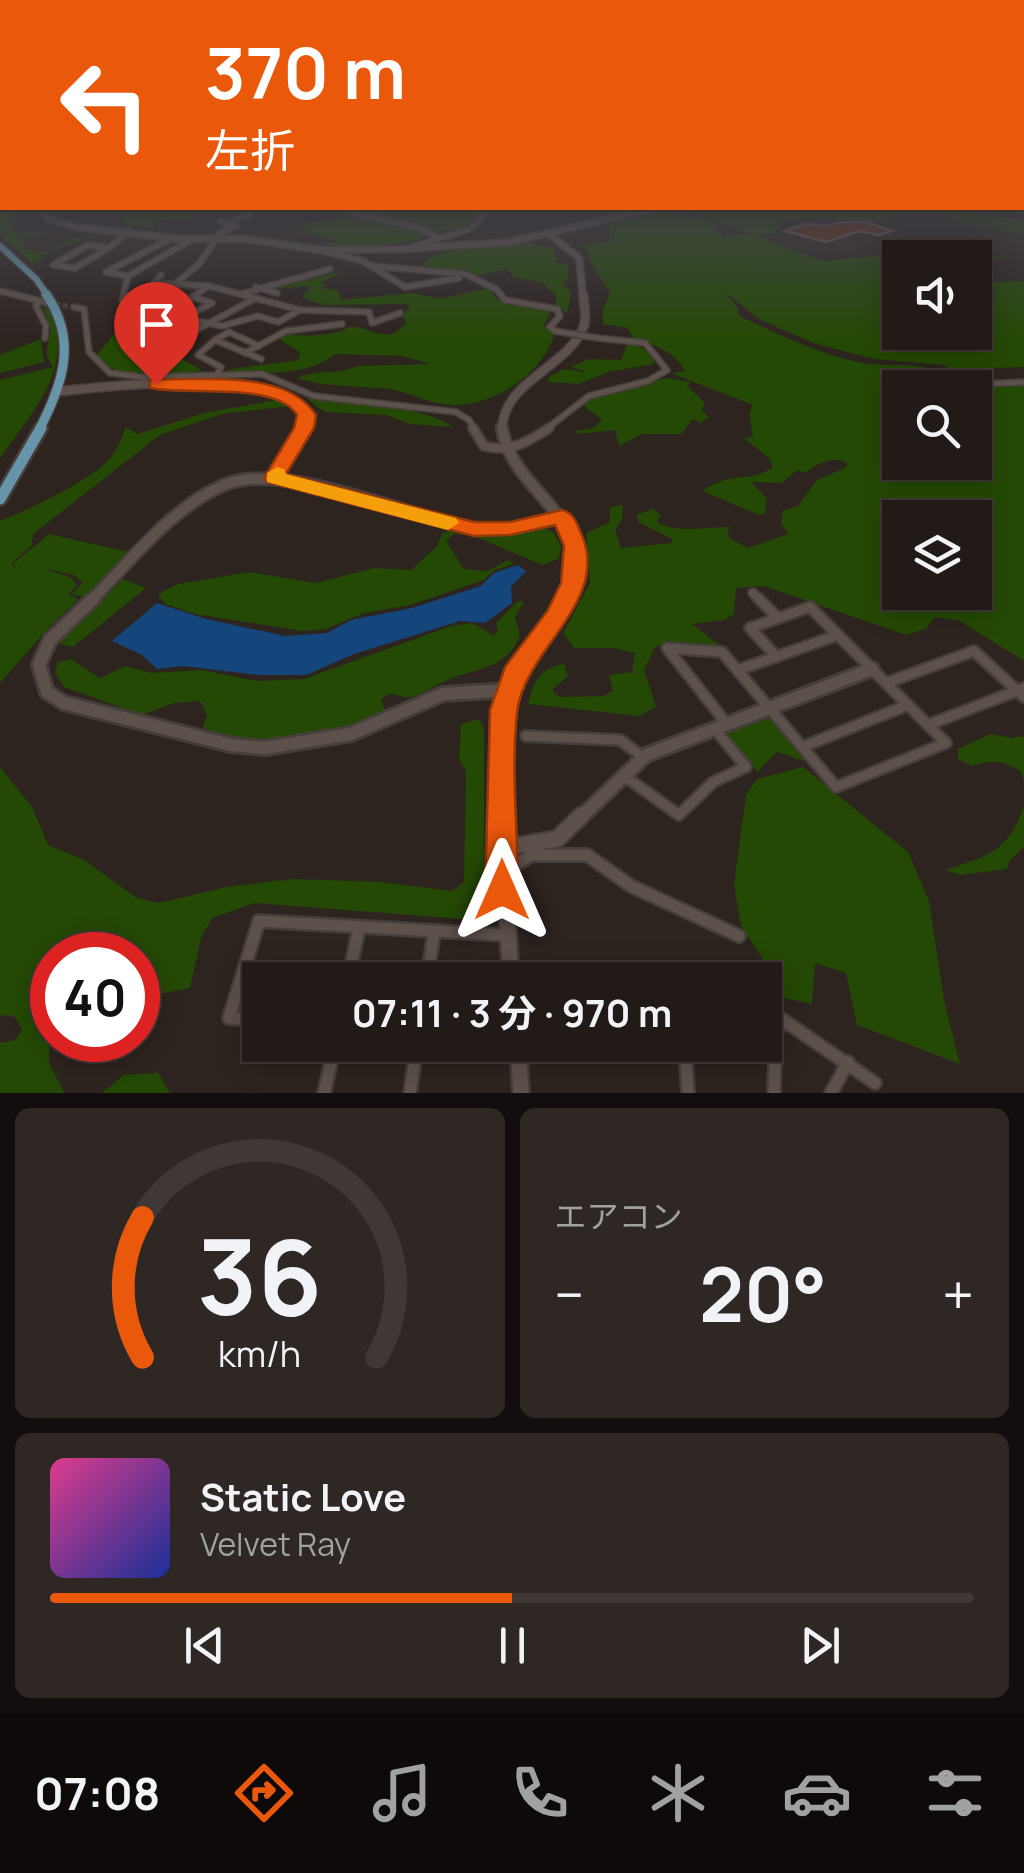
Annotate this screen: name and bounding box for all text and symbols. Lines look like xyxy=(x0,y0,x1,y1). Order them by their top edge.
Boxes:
text: 370 m xyxy=(205,24,406,120)
icon: left xyxy=(40,40,170,170)
text: 左折 xyxy=(205,119,295,181)
map controls xyxy=(882,240,992,610)
button: sound xyxy=(882,240,992,350)
pin xyxy=(114,282,199,385)
icon: arrive xyxy=(129,297,184,352)
button: search xyxy=(882,370,992,480)
button: layers xyxy=(882,500,992,610)
position arrow xyxy=(450,838,554,942)
speed limit sign: 40 xyxy=(30,932,160,1062)
text: 07:11 · 3 分 · 970 m xyxy=(352,986,672,1038)
text: エアコン xyxy=(555,1194,683,1238)
text: 36 xyxy=(197,1204,322,1346)
text: 20° xyxy=(699,1242,827,1345)
text: − xyxy=(555,1256,584,1332)
text: + xyxy=(942,1256,974,1332)
text: km/h xyxy=(218,1329,301,1378)
text: Static Love xyxy=(200,1470,406,1522)
text: Velvet Ray xyxy=(200,1522,351,1566)
icon: previous xyxy=(177,1618,232,1673)
icon: pause xyxy=(485,1618,540,1673)
icon: next xyxy=(793,1618,848,1673)
icon: directions xyxy=(229,1758,299,1828)
icon: music xyxy=(367,1758,437,1828)
icon: phone xyxy=(505,1758,575,1828)
icon: climate xyxy=(643,1758,713,1828)
icon: car xyxy=(782,1758,852,1828)
icon: filters xyxy=(920,1758,990,1828)
text: 07:08 xyxy=(34,1762,160,1824)

